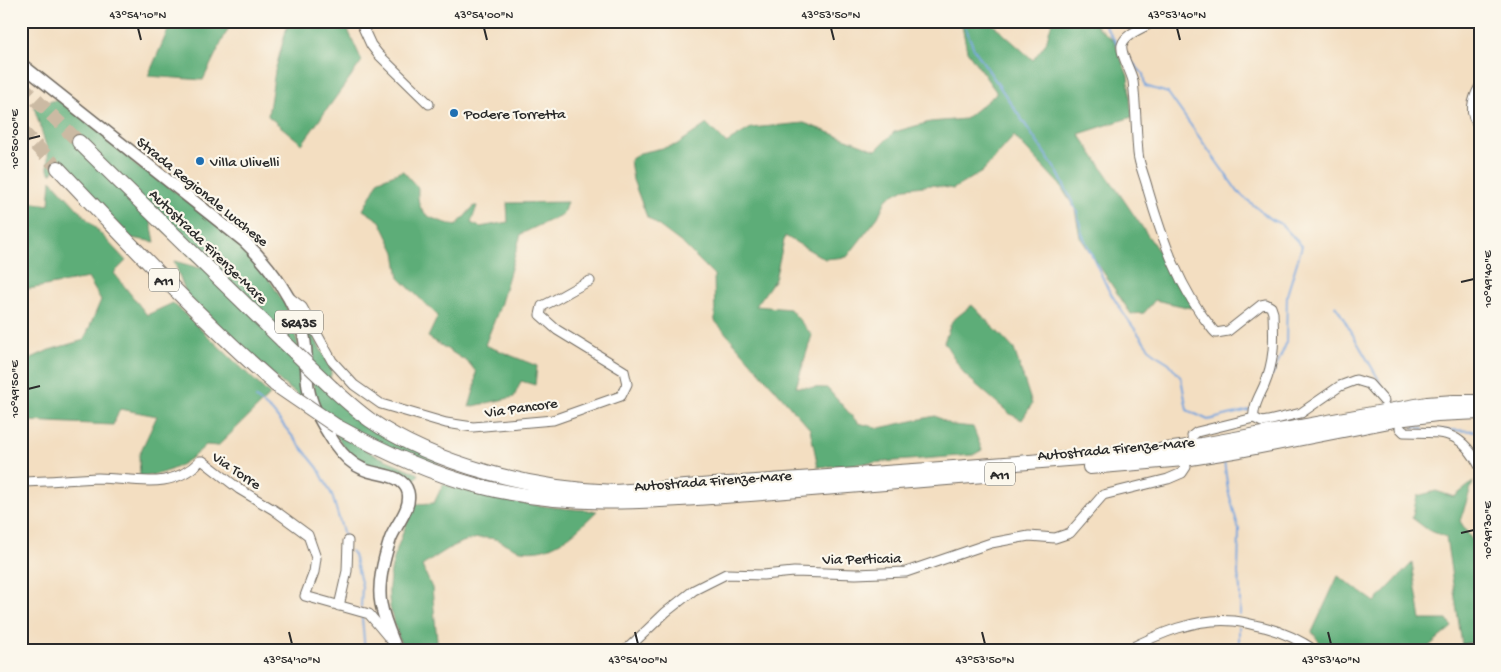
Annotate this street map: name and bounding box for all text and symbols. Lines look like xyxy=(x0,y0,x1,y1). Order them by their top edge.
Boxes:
text: 43°54'10"N xyxy=(110,9,167,23)
text: 43°54'00"N xyxy=(455,9,514,23)
text: 43°53'50"N xyxy=(802,9,861,23)
text: 43°53'40"N xyxy=(1148,9,1206,23)
place label: Podere Torretta xyxy=(463,106,566,124)
marker: Podere Torretta xyxy=(448,107,460,119)
text: 10°50'00"E xyxy=(9,109,23,170)
street label: Strada Regionale Lucchese xyxy=(132,134,271,251)
place label: Villa Ulivelli xyxy=(209,154,280,172)
marker: Villa Ulivelli xyxy=(194,155,206,167)
street label: Autostrada Firenze-Mare xyxy=(145,186,271,309)
text: 10°49'40"E xyxy=(1482,250,1496,308)
road number: A11 xyxy=(149,268,179,292)
road number: SR435 xyxy=(275,311,323,334)
text: 10°49'50"E xyxy=(9,360,23,419)
street label: Via Pancore xyxy=(483,395,559,423)
street label: Autostrada Firenze-Mare xyxy=(1037,434,1196,466)
street label: Via Torre xyxy=(207,448,264,495)
road number: A11 xyxy=(985,462,1015,486)
street label: Autostrada Firenze-Mare xyxy=(634,467,793,496)
text: 10°49'30"E xyxy=(1482,501,1496,560)
street label: Via Perticaia xyxy=(821,550,902,570)
text: 43°54'10"N xyxy=(264,654,321,668)
text: 43°54'00"N xyxy=(609,654,668,668)
text: 43°53'50"N xyxy=(956,654,1015,668)
text: 43°53'40"N xyxy=(1302,654,1360,668)

